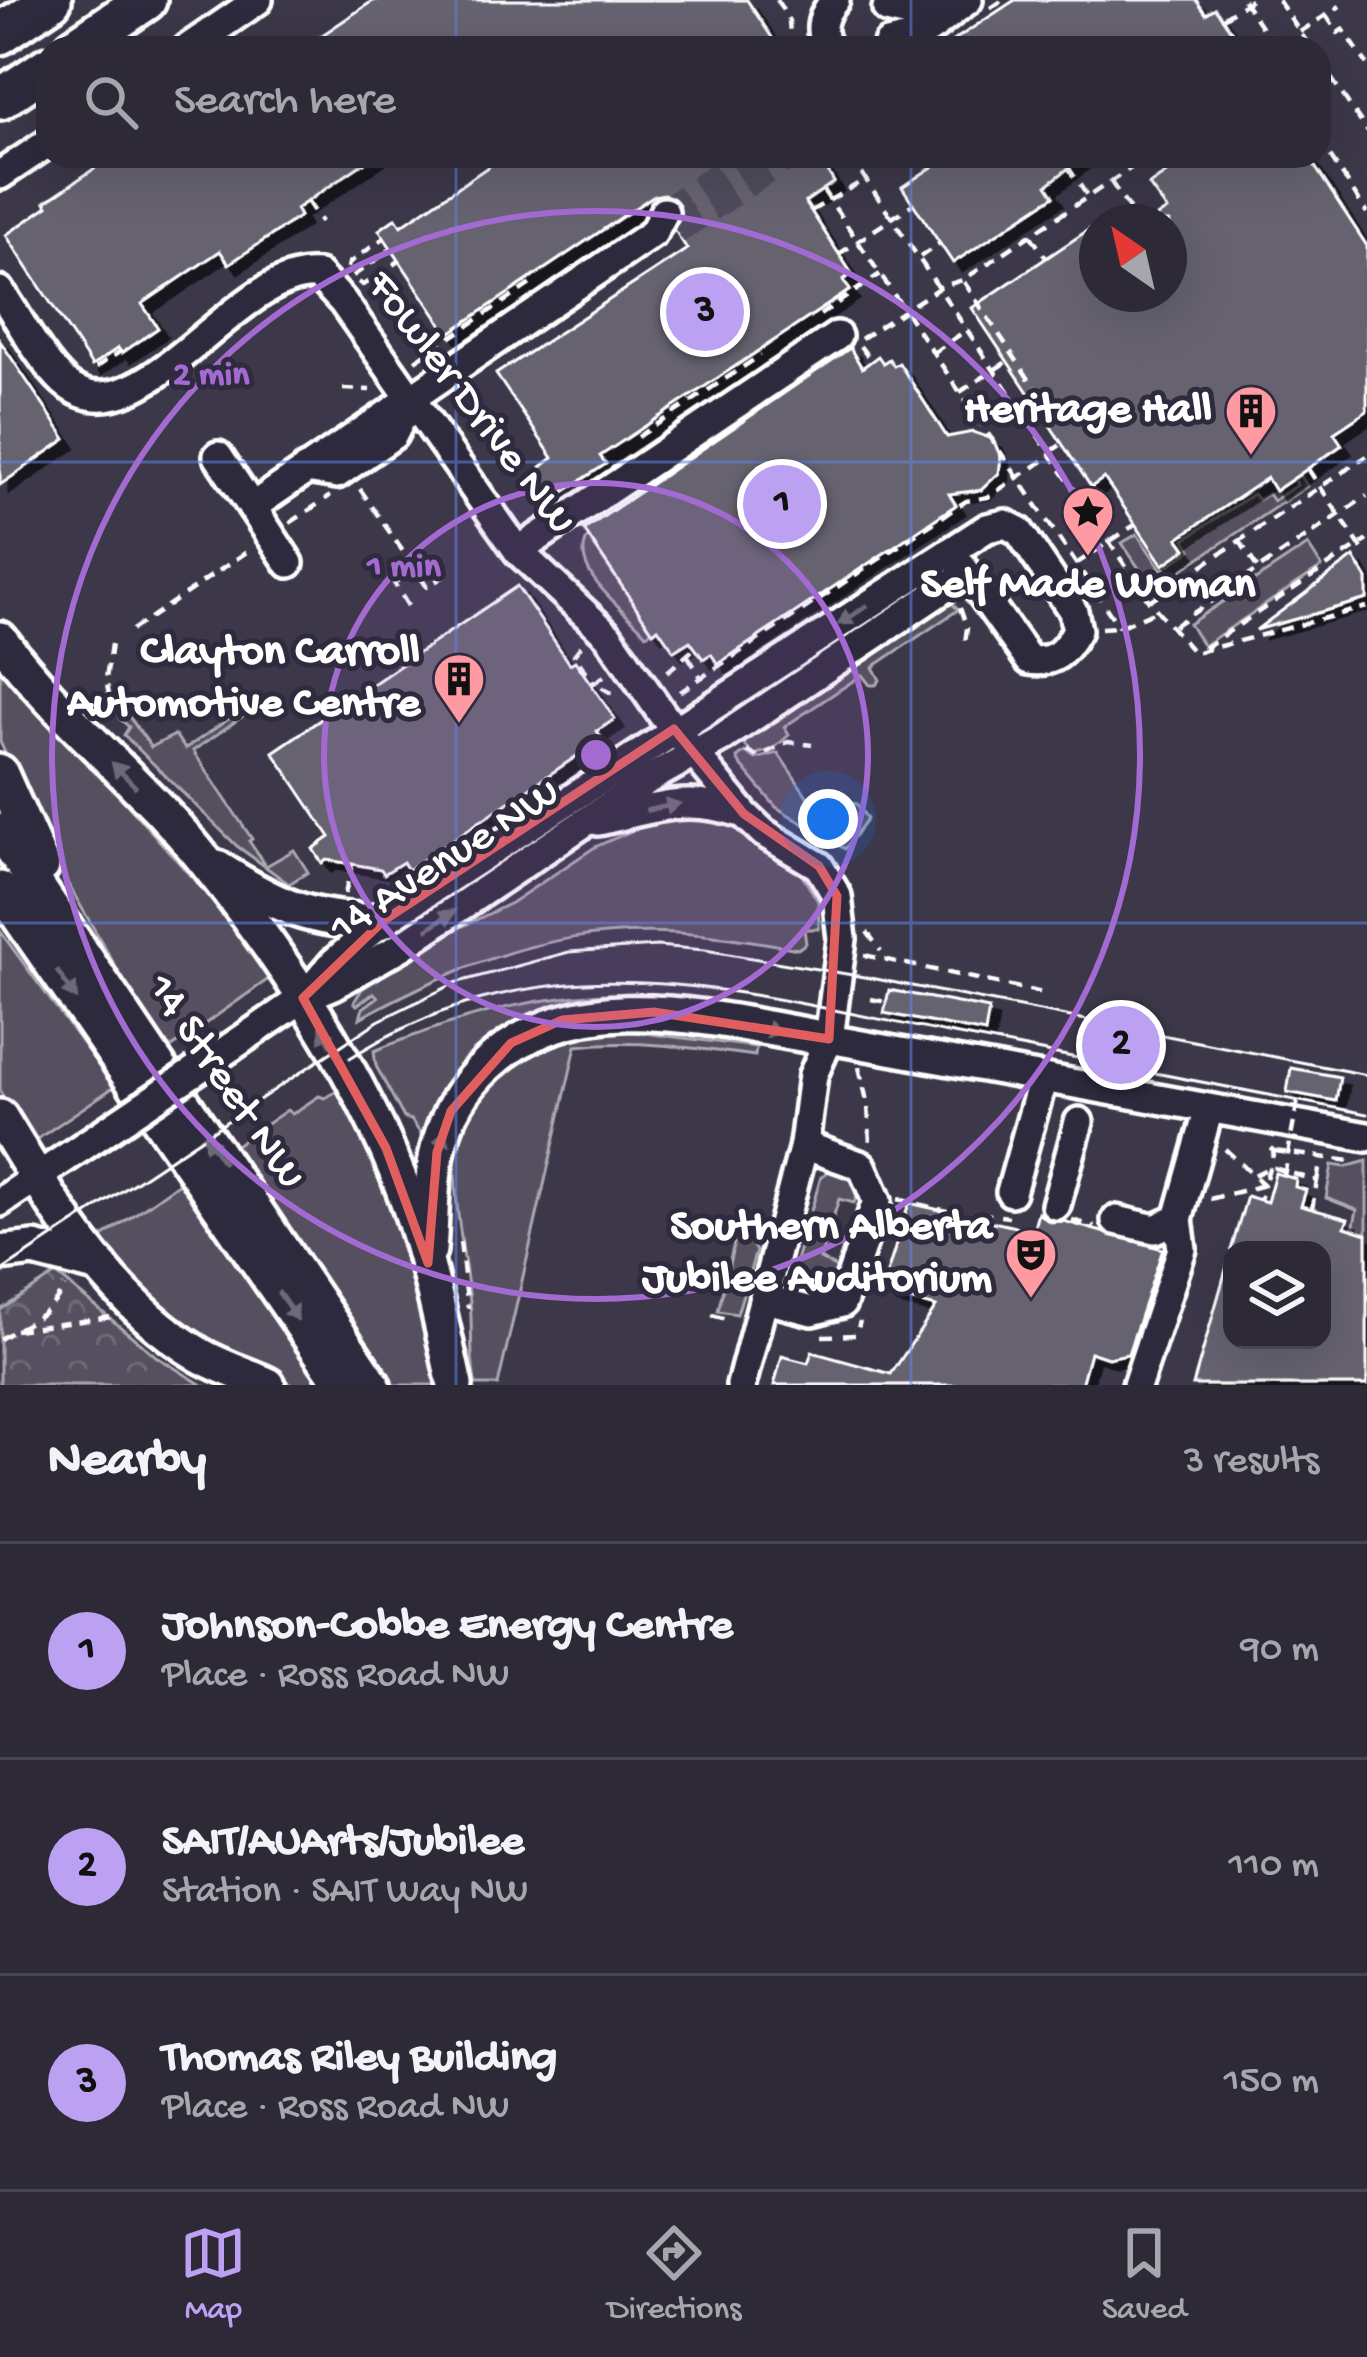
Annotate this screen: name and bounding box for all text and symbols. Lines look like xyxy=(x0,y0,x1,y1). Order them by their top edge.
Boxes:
search box xyxy=(36,36,1331,168)
icon: search xyxy=(78,69,144,135)
text: Search here xyxy=(174,76,396,129)
north arrow xyxy=(1079,204,1187,312)
street label: Fowler Drive NW xyxy=(352,261,586,547)
pin: 3 xyxy=(666,267,744,357)
text: 2 min xyxy=(173,355,250,398)
building icon: Heritage Hall xyxy=(1223,383,1279,457)
place label: Heritage Hall xyxy=(964,385,1212,438)
pin: 1 xyxy=(743,459,821,549)
place icon: Self Made Woman xyxy=(1060,484,1116,558)
text: 1 min xyxy=(365,547,442,590)
place label: Self Made Woman xyxy=(921,560,1256,613)
one-way arrow xyxy=(837,603,870,626)
place label: Clayton Carroll Automotive Centre xyxy=(66,627,422,732)
building icon: Clayton Carroll Automotive Centre xyxy=(431,651,487,725)
centre of rings xyxy=(575,734,617,776)
one-way arrow xyxy=(111,760,139,789)
street label: 14 Avenue NW xyxy=(320,768,571,957)
your location xyxy=(798,789,858,849)
one-way arrow xyxy=(645,797,683,816)
one-way arrow xyxy=(424,909,457,932)
street label: 14 Street NW xyxy=(132,964,315,1201)
one-way arrow xyxy=(55,969,77,1002)
pin: 2 xyxy=(1082,1000,1160,1090)
one-way arrow xyxy=(746,1020,784,1039)
one-way arrow xyxy=(319,1024,340,1058)
one-way arrow xyxy=(432,1128,451,1166)
one-way arrow xyxy=(203,1132,226,1165)
place label: Southern Alberta Jubilee Auditorium xyxy=(641,1202,994,1307)
theatre icon: Southern Alberta Jubilee Auditorium xyxy=(1003,1226,1059,1300)
map controls xyxy=(1223,1241,1331,1349)
button: layers xyxy=(1223,1241,1331,1349)
one-way arrow xyxy=(276,1290,299,1322)
text: Nearby xyxy=(48,1433,206,1493)
text: 3 results xyxy=(1184,1440,1319,1486)
text: Johnson-Cobbe Energy Centre xyxy=(162,1601,733,1654)
text: 1 xyxy=(79,1628,95,1674)
text: 90 m xyxy=(1240,1628,1319,1674)
text: Place · Ross Road NW xyxy=(162,1654,510,1700)
text: SAIT/AUArts/Jubilee xyxy=(162,1817,524,1870)
text: 2 xyxy=(77,1844,97,1890)
text: 110 m xyxy=(1228,1844,1319,1890)
text: Station · SAIT Way NW xyxy=(162,1870,528,1916)
text: Thomas Riley Building xyxy=(162,2033,557,2086)
text: 3 xyxy=(77,2060,97,2106)
text: 150 m xyxy=(1224,2060,1319,2106)
text: Place · Ross Road NW xyxy=(162,2086,510,2132)
tab: Map xyxy=(180,2220,246,2330)
tab: Directions xyxy=(607,2220,741,2330)
tab: Saved xyxy=(1102,2220,1187,2330)

